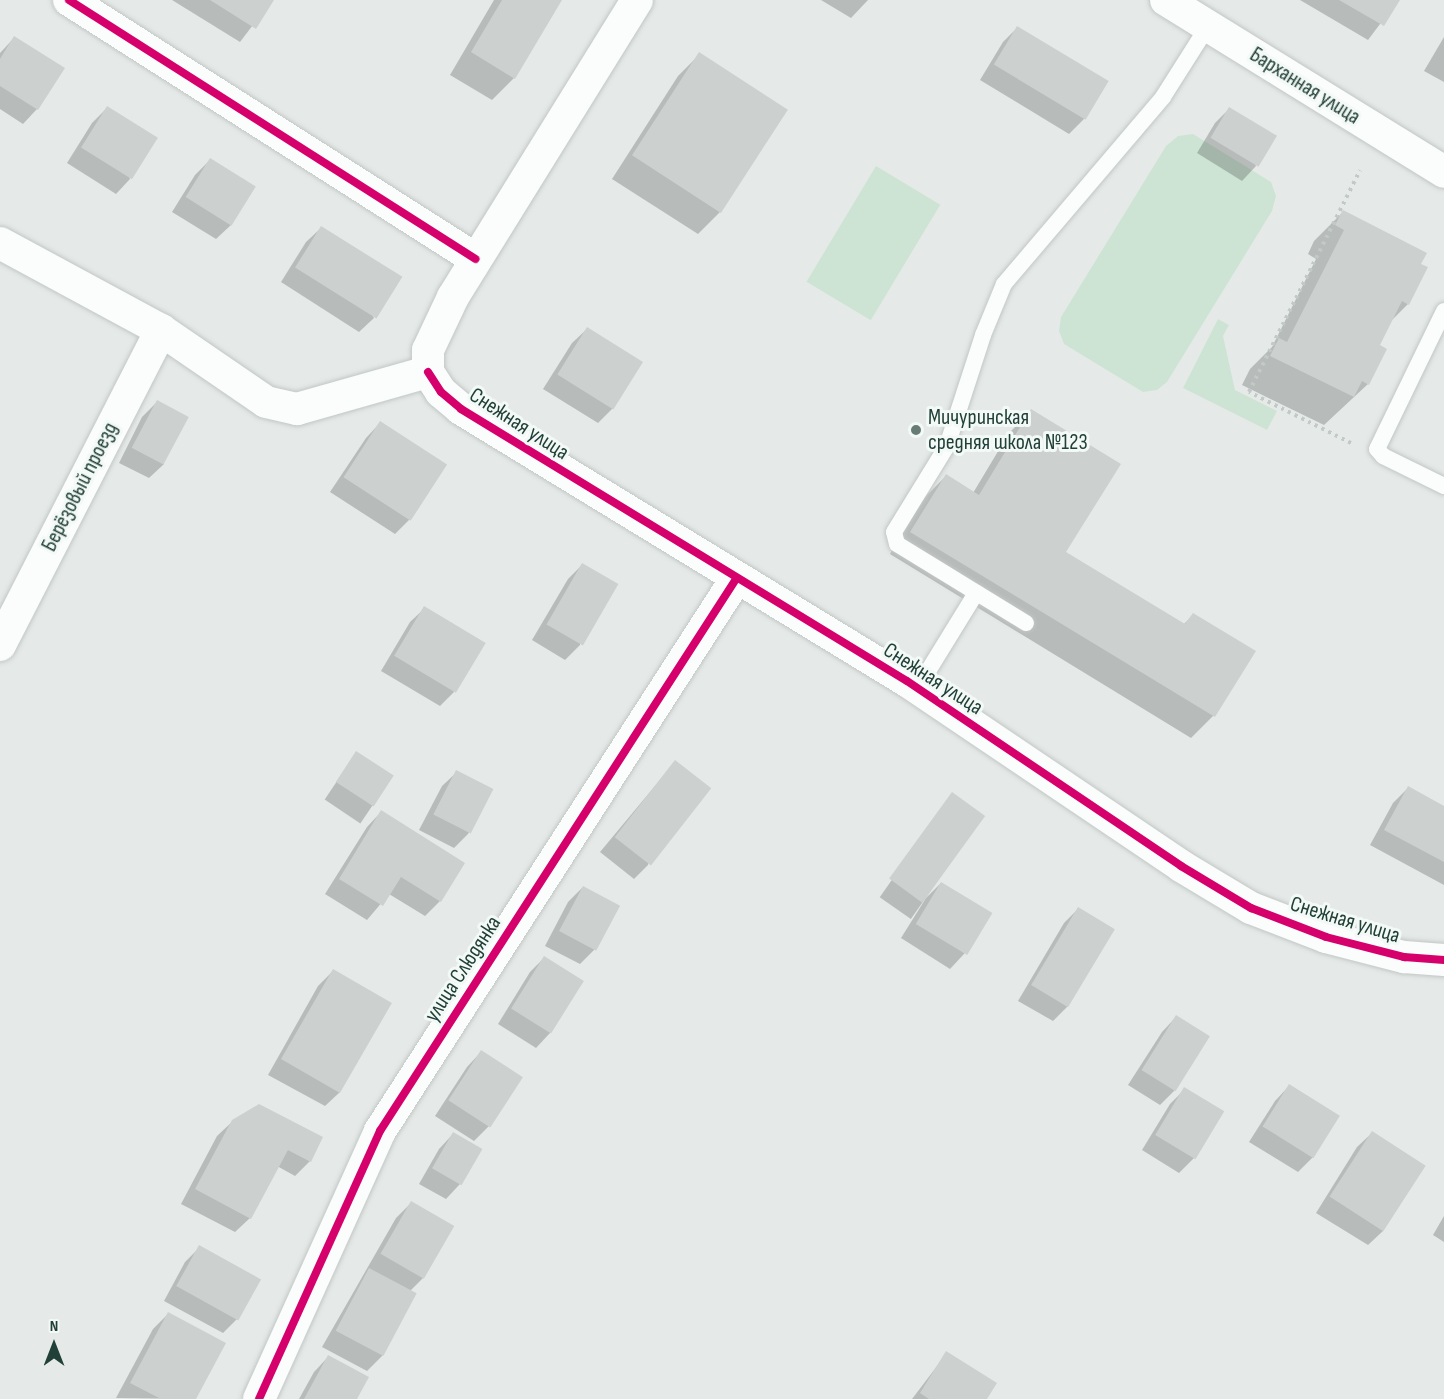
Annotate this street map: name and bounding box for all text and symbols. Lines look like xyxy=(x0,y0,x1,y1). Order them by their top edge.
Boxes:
street label: Барханная улица xyxy=(1245,42,1365,130)
street label: Снежная улица xyxy=(464,382,574,466)
place label: Мичуринская средняя школа №123 xyxy=(928,404,1088,456)
street label: Берёзовый проезд xyxy=(36,418,124,556)
marker: Мичуринская средняя школа №123 xyxy=(909,423,923,437)
street label: Снежная улица xyxy=(878,637,988,721)
street label: Снежная улица xyxy=(1287,891,1403,949)
street label: улица Слюдянка xyxy=(419,911,507,1027)
north arrow xyxy=(24,1315,84,1375)
text: N xyxy=(50,1317,58,1336)

